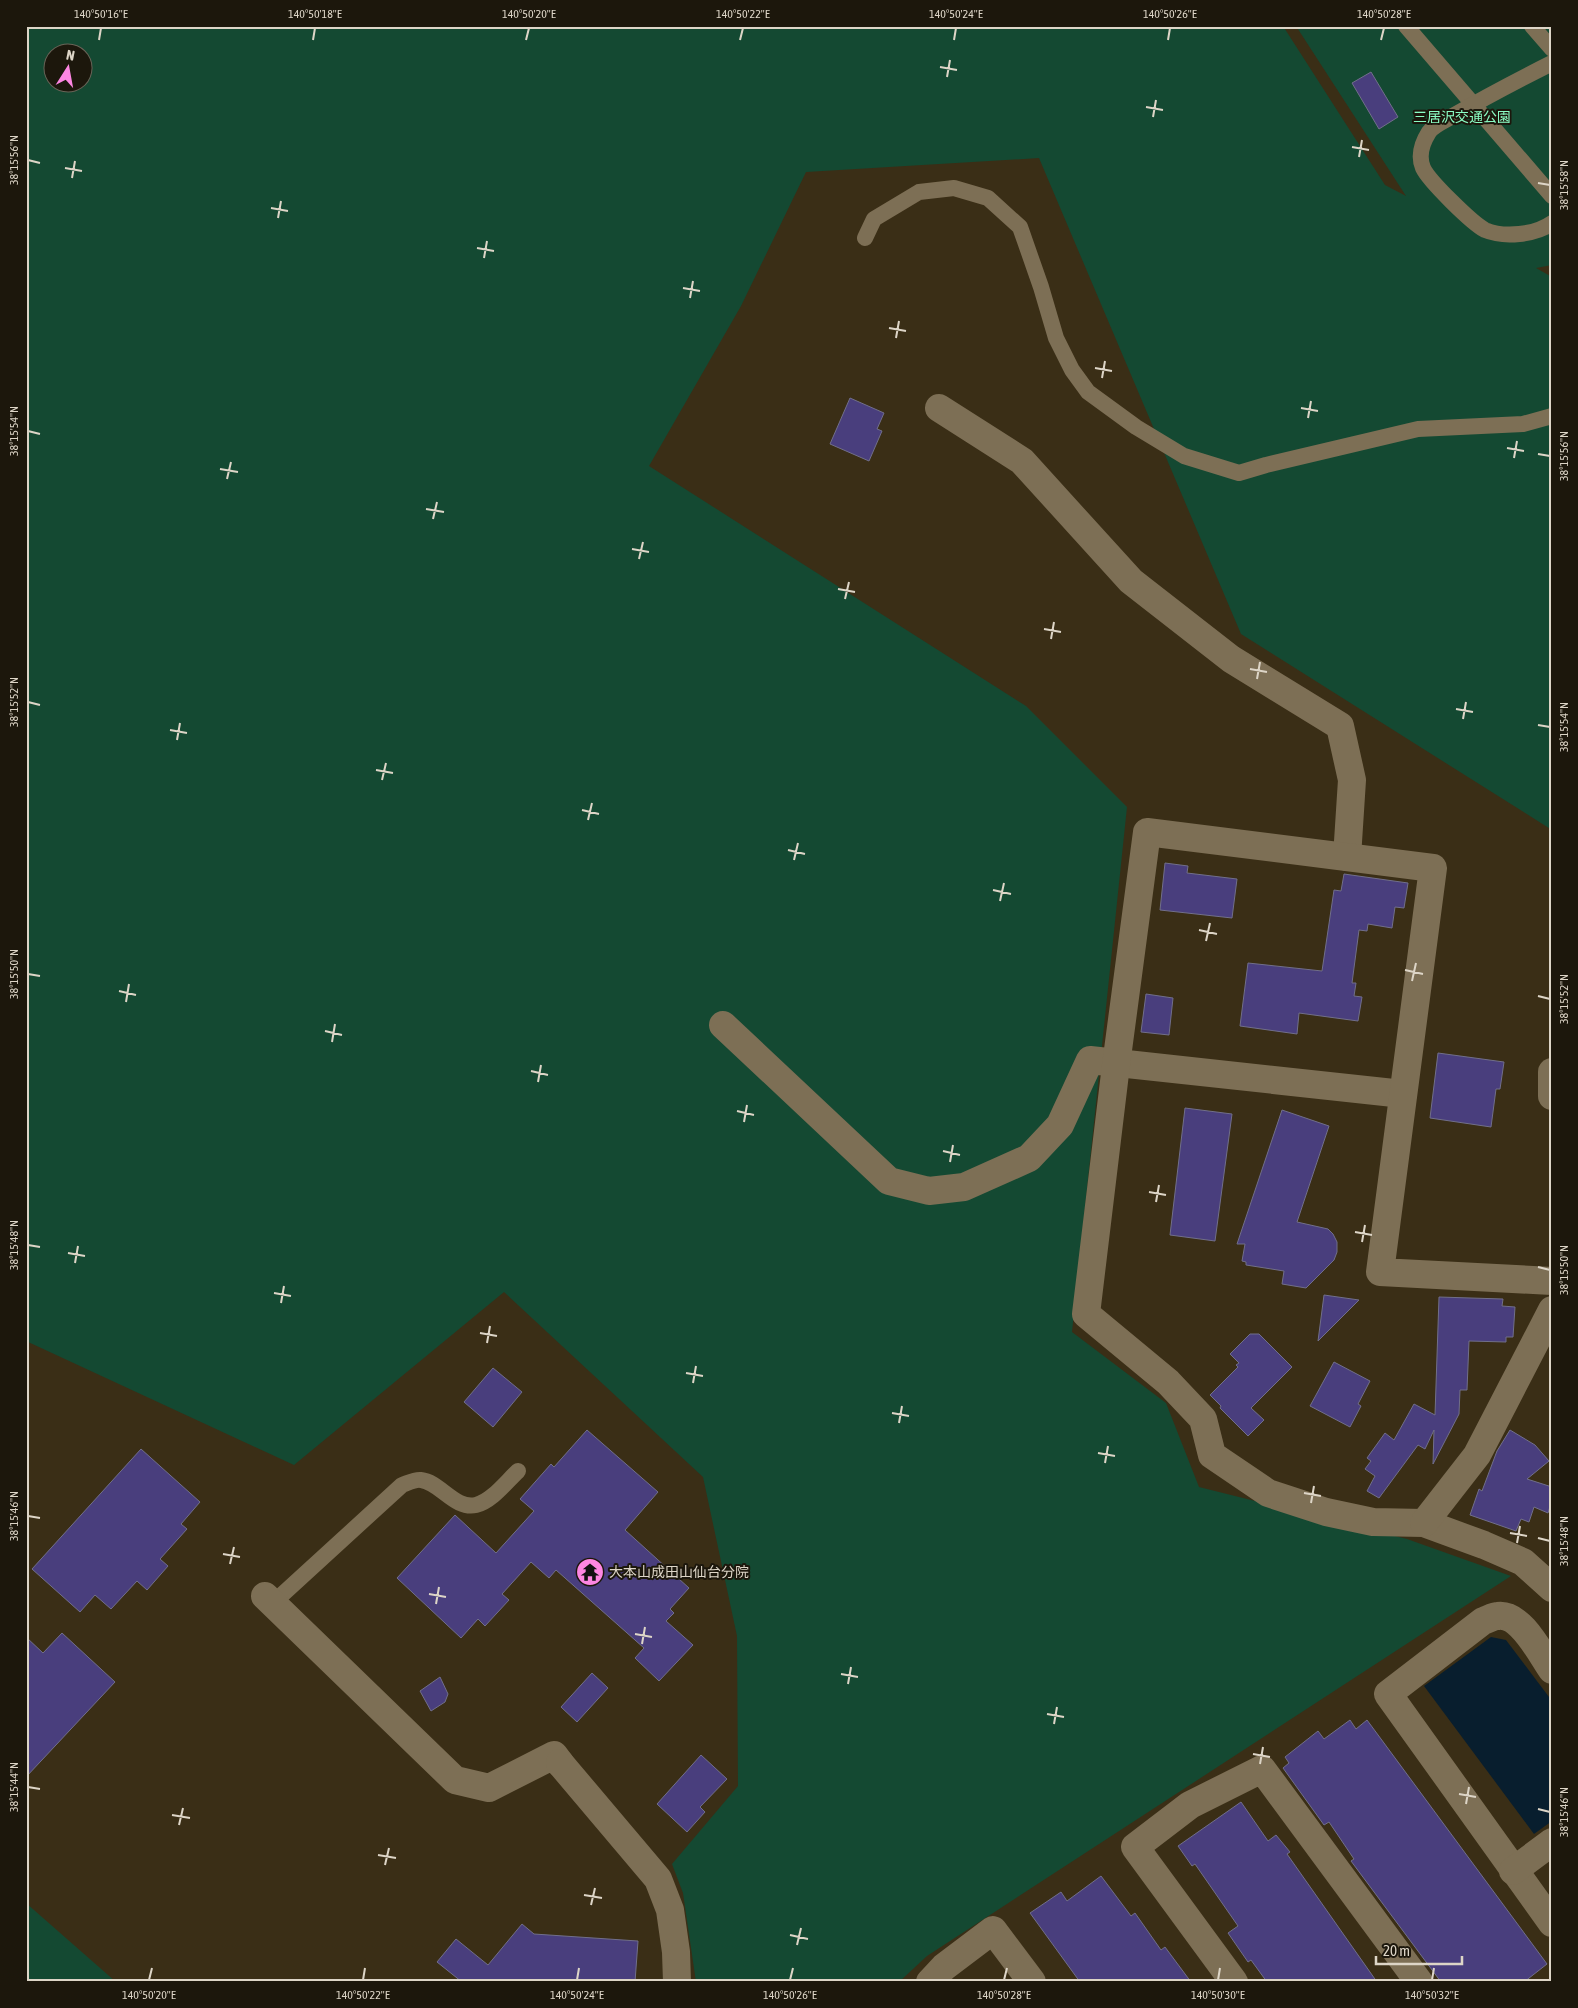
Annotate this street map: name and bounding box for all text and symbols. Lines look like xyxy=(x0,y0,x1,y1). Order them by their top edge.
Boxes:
text: 140°50'16"E xyxy=(74,7,128,21)
text: 140°50'18"E xyxy=(288,7,342,21)
text: 140°50'20"E xyxy=(502,7,556,21)
text: 140°50'22"E xyxy=(716,7,770,21)
text: 140°50'24"E xyxy=(929,7,983,21)
text: 140°50'26"E xyxy=(1143,7,1197,21)
text: 140°50'28"E xyxy=(1357,7,1411,21)
north arrow xyxy=(42,42,92,92)
text: N xyxy=(65,47,76,64)
park label: 三居沢交通公園 xyxy=(1413,109,1511,125)
text: 38°15'56"N xyxy=(7,135,21,185)
text: 38°15'58"N xyxy=(1557,160,1571,210)
text: 38°15'54"N xyxy=(7,406,21,456)
text: 38°15'56"N xyxy=(1557,431,1571,481)
text: 38°15'52"N xyxy=(7,677,21,727)
text: 38°15'54"N xyxy=(1557,702,1571,752)
text: 38°15'50"N xyxy=(7,949,21,999)
text: 38°15'52"N xyxy=(1557,974,1571,1024)
text: 38°15'48"N xyxy=(7,1220,21,1270)
text: 38°15'50"N xyxy=(1557,1245,1571,1295)
text: 38°15'46"N xyxy=(7,1491,21,1541)
text: 38°15'48"N xyxy=(1557,1516,1571,1566)
temple icon: 大本山成田山仙台分院 xyxy=(575,1557,605,1587)
place label: 大本山成田山仙台分院 xyxy=(609,1564,749,1580)
text: 38°15'44"N xyxy=(7,1762,21,1812)
text: 38°15'46"N xyxy=(1557,1787,1571,1837)
scale bar xyxy=(1376,1933,1462,1965)
text: 20 m xyxy=(1383,1942,1410,1959)
text: 140°50'20"E xyxy=(122,1988,176,2002)
text: 140°50'22"E xyxy=(336,1988,390,2002)
text: 140°50'24"E xyxy=(550,1988,604,2002)
text: 140°50'26"E xyxy=(763,1988,817,2002)
text: 140°50'28"E xyxy=(977,1988,1031,2002)
text: 140°50'30"E xyxy=(1191,1988,1245,2002)
text: 140°50'32"E xyxy=(1405,1988,1459,2002)

